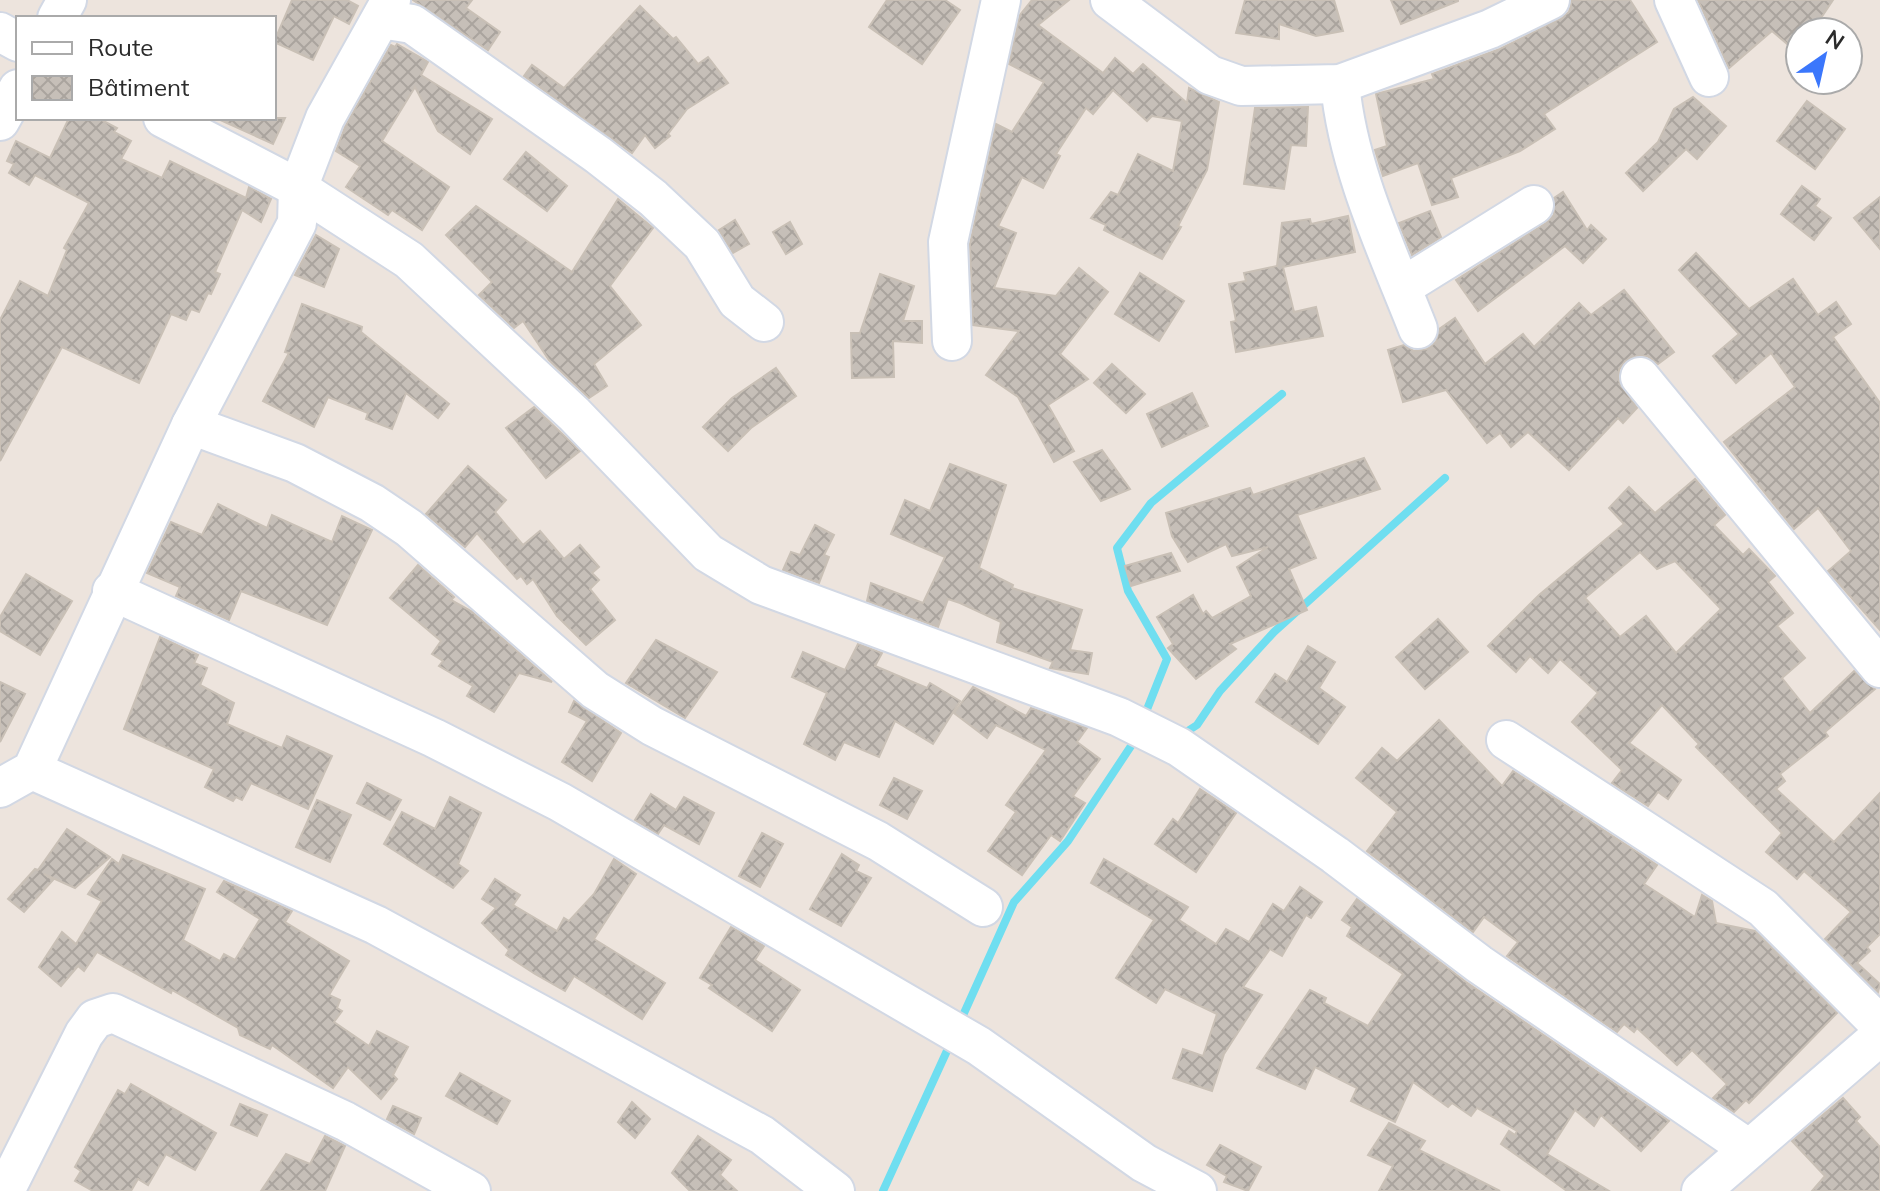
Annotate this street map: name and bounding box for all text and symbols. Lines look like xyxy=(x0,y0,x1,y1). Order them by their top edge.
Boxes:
legend xyxy=(16,16,276,120)
north arrow xyxy=(1784,16,1864,96)
text: N xyxy=(1820,23,1850,56)
text: Route xyxy=(88,32,153,62)
text: Bâtiment xyxy=(88,72,189,102)

